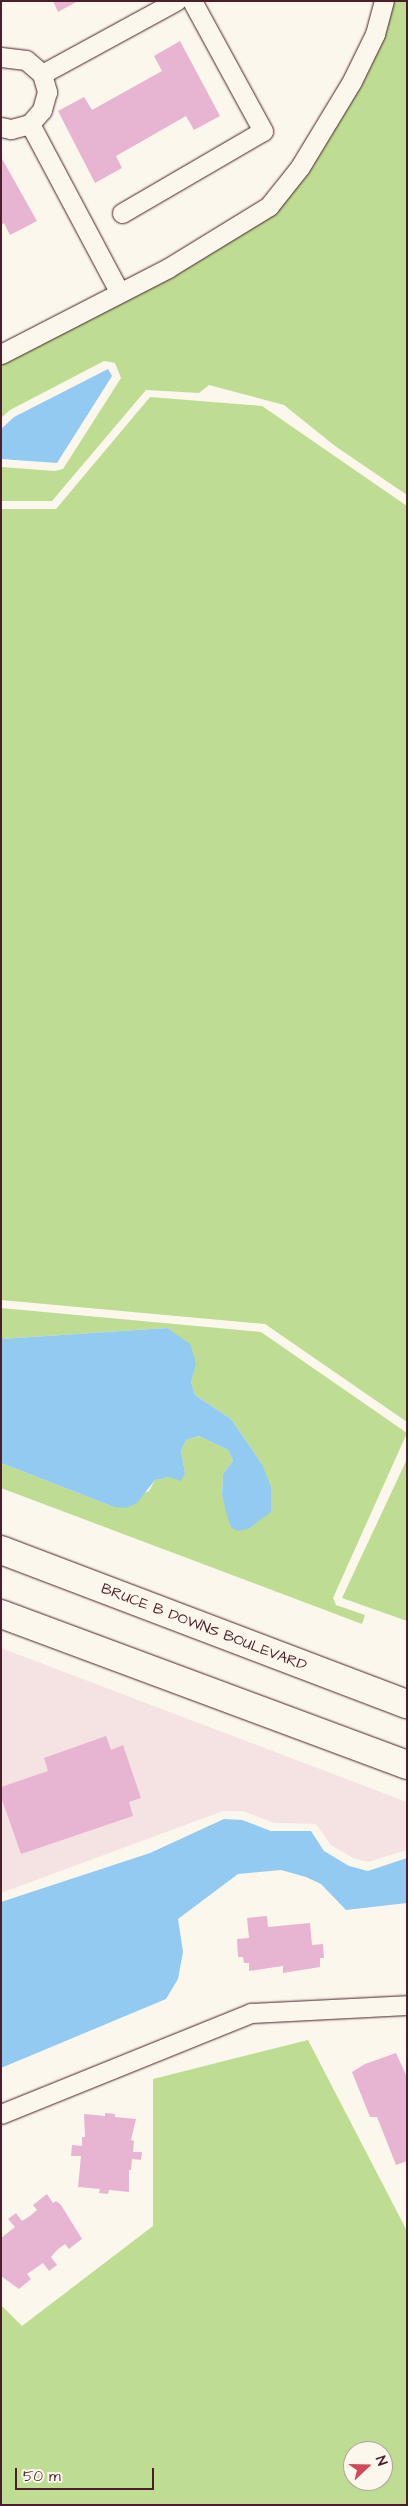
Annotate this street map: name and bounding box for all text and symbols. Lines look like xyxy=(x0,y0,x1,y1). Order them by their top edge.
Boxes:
street label: BRUCE B DOWNS BOULEVARD xyxy=(99,1579,309,1675)
north arrow xyxy=(343,2441,393,2491)
text: N xyxy=(370,2453,392,2469)
scale bar xyxy=(18,2458,156,2490)
text: 50 m xyxy=(23,2466,61,2487)

